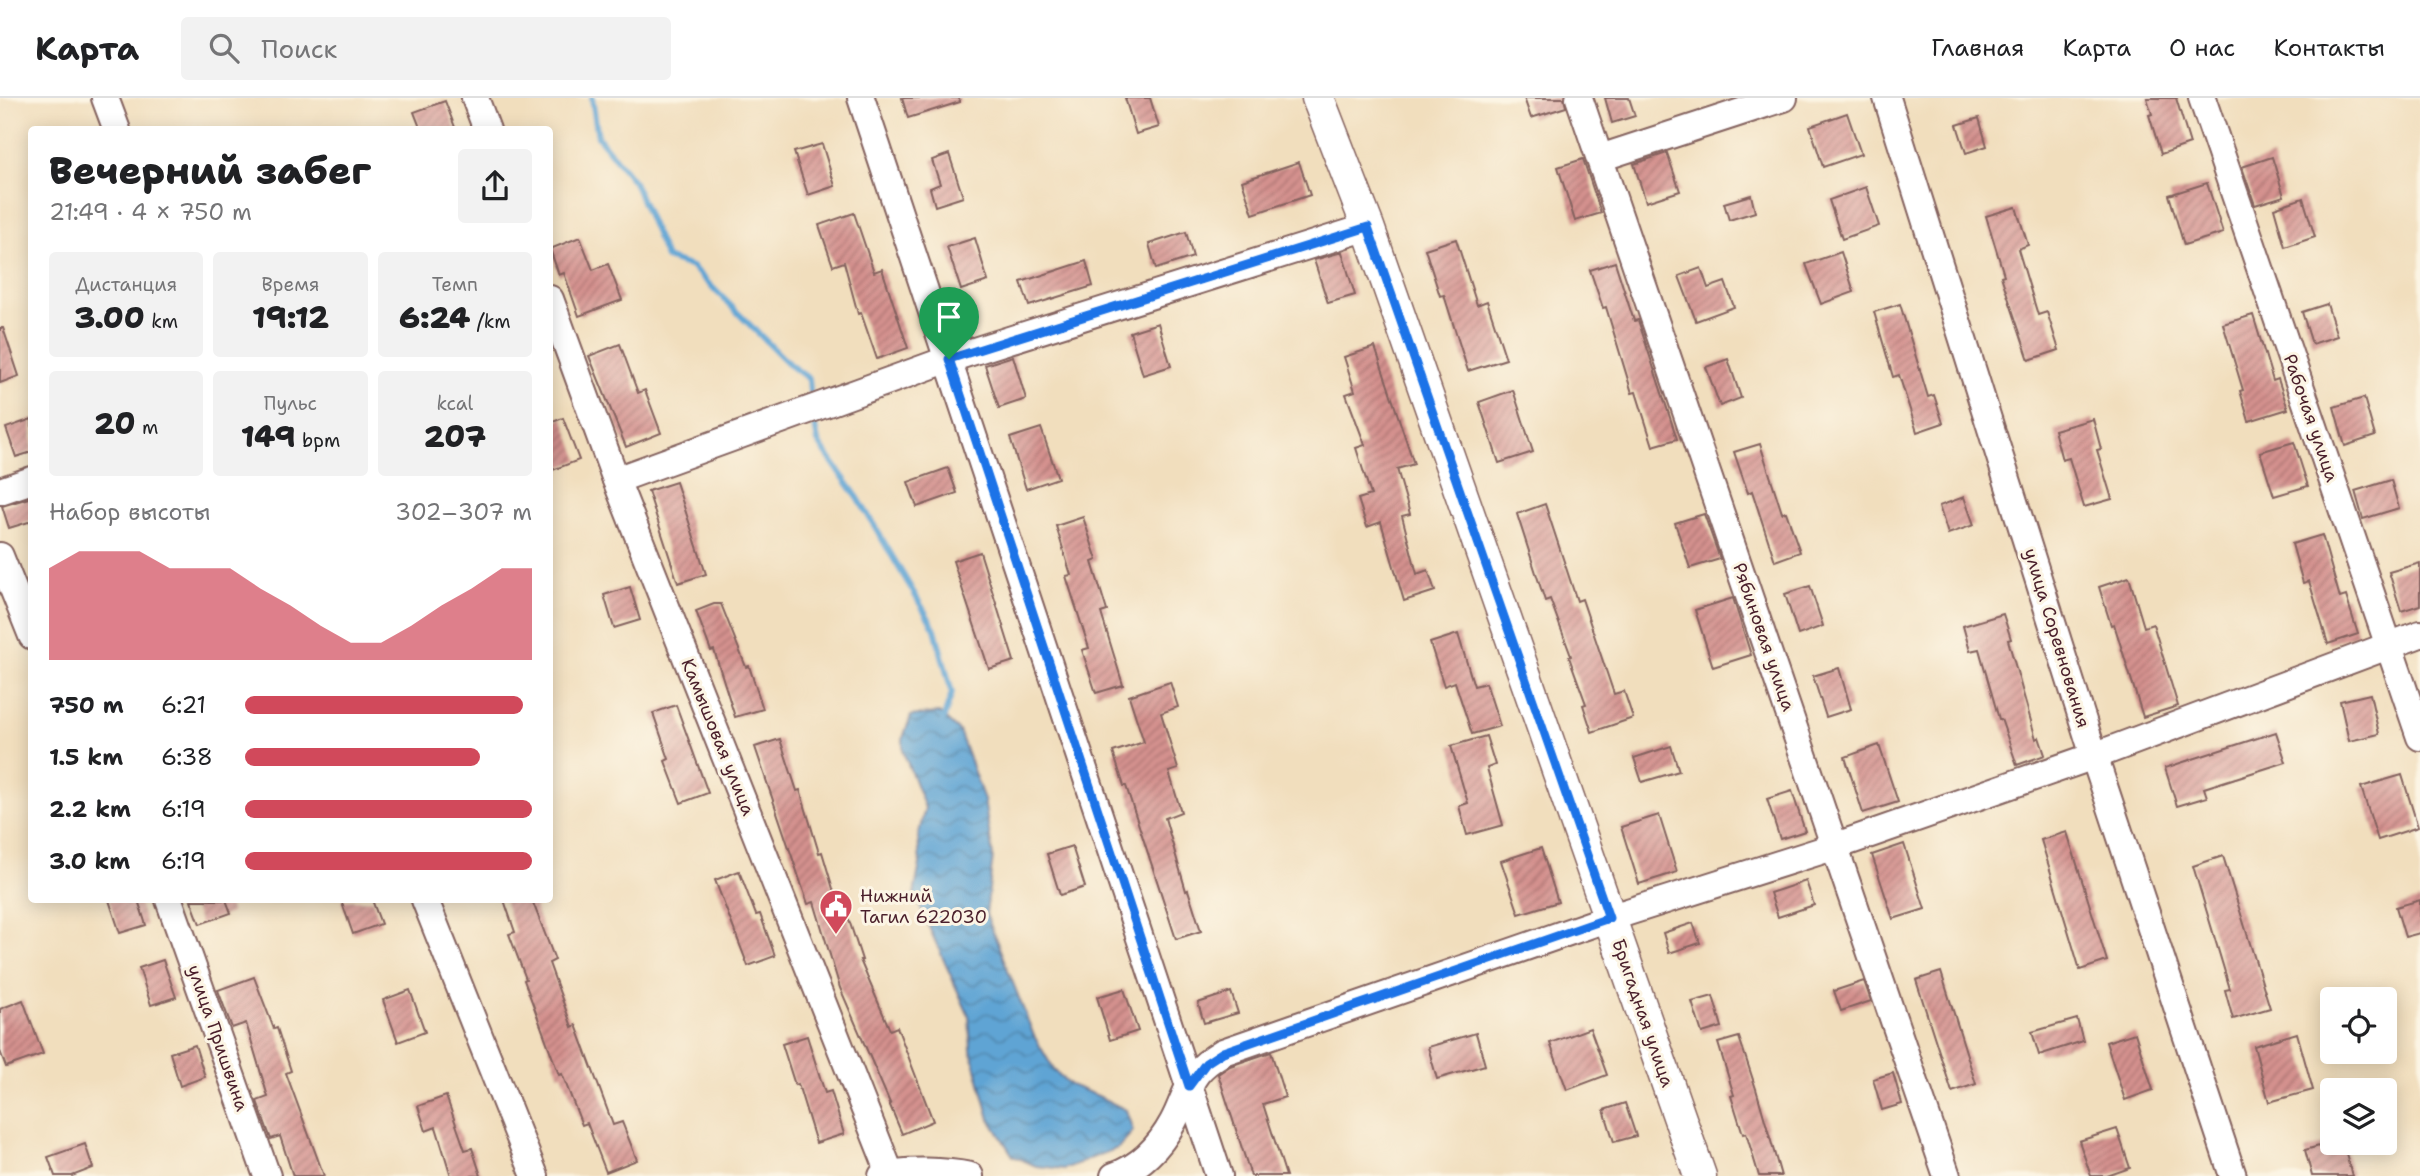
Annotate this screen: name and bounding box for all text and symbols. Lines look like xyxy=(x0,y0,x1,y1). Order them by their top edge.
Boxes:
search box xyxy=(181,17,671,80)
text: Карта xyxy=(35,26,139,71)
icon: search xyxy=(205,29,243,67)
text: Поиск xyxy=(261,31,337,66)
text: Главная xyxy=(1931,32,2024,64)
text: Карта xyxy=(2062,32,2131,64)
text: О нас xyxy=(2169,32,2235,64)
text: Контакты xyxy=(2273,32,2385,64)
text: Вечерний забег xyxy=(49,145,371,196)
button: share xyxy=(458,149,532,223)
text: 21:49 · 4 × 750 m xyxy=(49,197,252,227)
text: Дистанция xyxy=(75,272,177,297)
text: Время xyxy=(262,272,319,297)
text: Темп xyxy=(432,272,478,297)
pin xyxy=(919,287,979,359)
text: 3.00 xyxy=(74,297,145,338)
text: 19:12 xyxy=(252,297,329,338)
text: 6:24 xyxy=(399,297,470,338)
icon: arrive xyxy=(930,298,968,336)
text: km xyxy=(145,309,178,334)
text: /km xyxy=(470,309,511,334)
street label: Рабочая улица xyxy=(2278,351,2344,485)
text: Пульс xyxy=(264,391,317,416)
text: kcal xyxy=(436,391,473,416)
text: 20 xyxy=(94,403,136,444)
text: m xyxy=(136,415,158,440)
text: 149 xyxy=(241,416,296,457)
text: 207 xyxy=(424,416,486,457)
text: bpm xyxy=(296,428,340,453)
text: Набор высоты xyxy=(49,497,210,527)
text: 302–307 m xyxy=(395,497,532,527)
street label: улица Соревнования xyxy=(2018,545,2096,731)
street label: Рябиновая улица xyxy=(1727,560,1801,714)
street label: Камышовая улица xyxy=(676,655,760,819)
text: 750 m xyxy=(49,690,124,720)
text: 6:21 xyxy=(161,690,206,720)
text: 1.5 km xyxy=(49,742,123,772)
text: 6:38 xyxy=(161,742,213,772)
text: 2.2 km xyxy=(49,794,131,824)
text: 6:19 xyxy=(161,794,206,824)
text: 3.0 km xyxy=(49,846,130,876)
text: 6:19 xyxy=(161,846,206,876)
place label: Нижний Тагил 622030 xyxy=(860,884,987,929)
public building icon: Нижний Тагил 622030 xyxy=(817,887,855,936)
street label: Бригадная улица xyxy=(1606,936,1680,1090)
street label: улица Пришвина xyxy=(182,962,254,1114)
map controls xyxy=(2320,987,2397,1155)
button: locate xyxy=(2320,987,2397,1064)
button: layers xyxy=(2320,1078,2397,1155)

